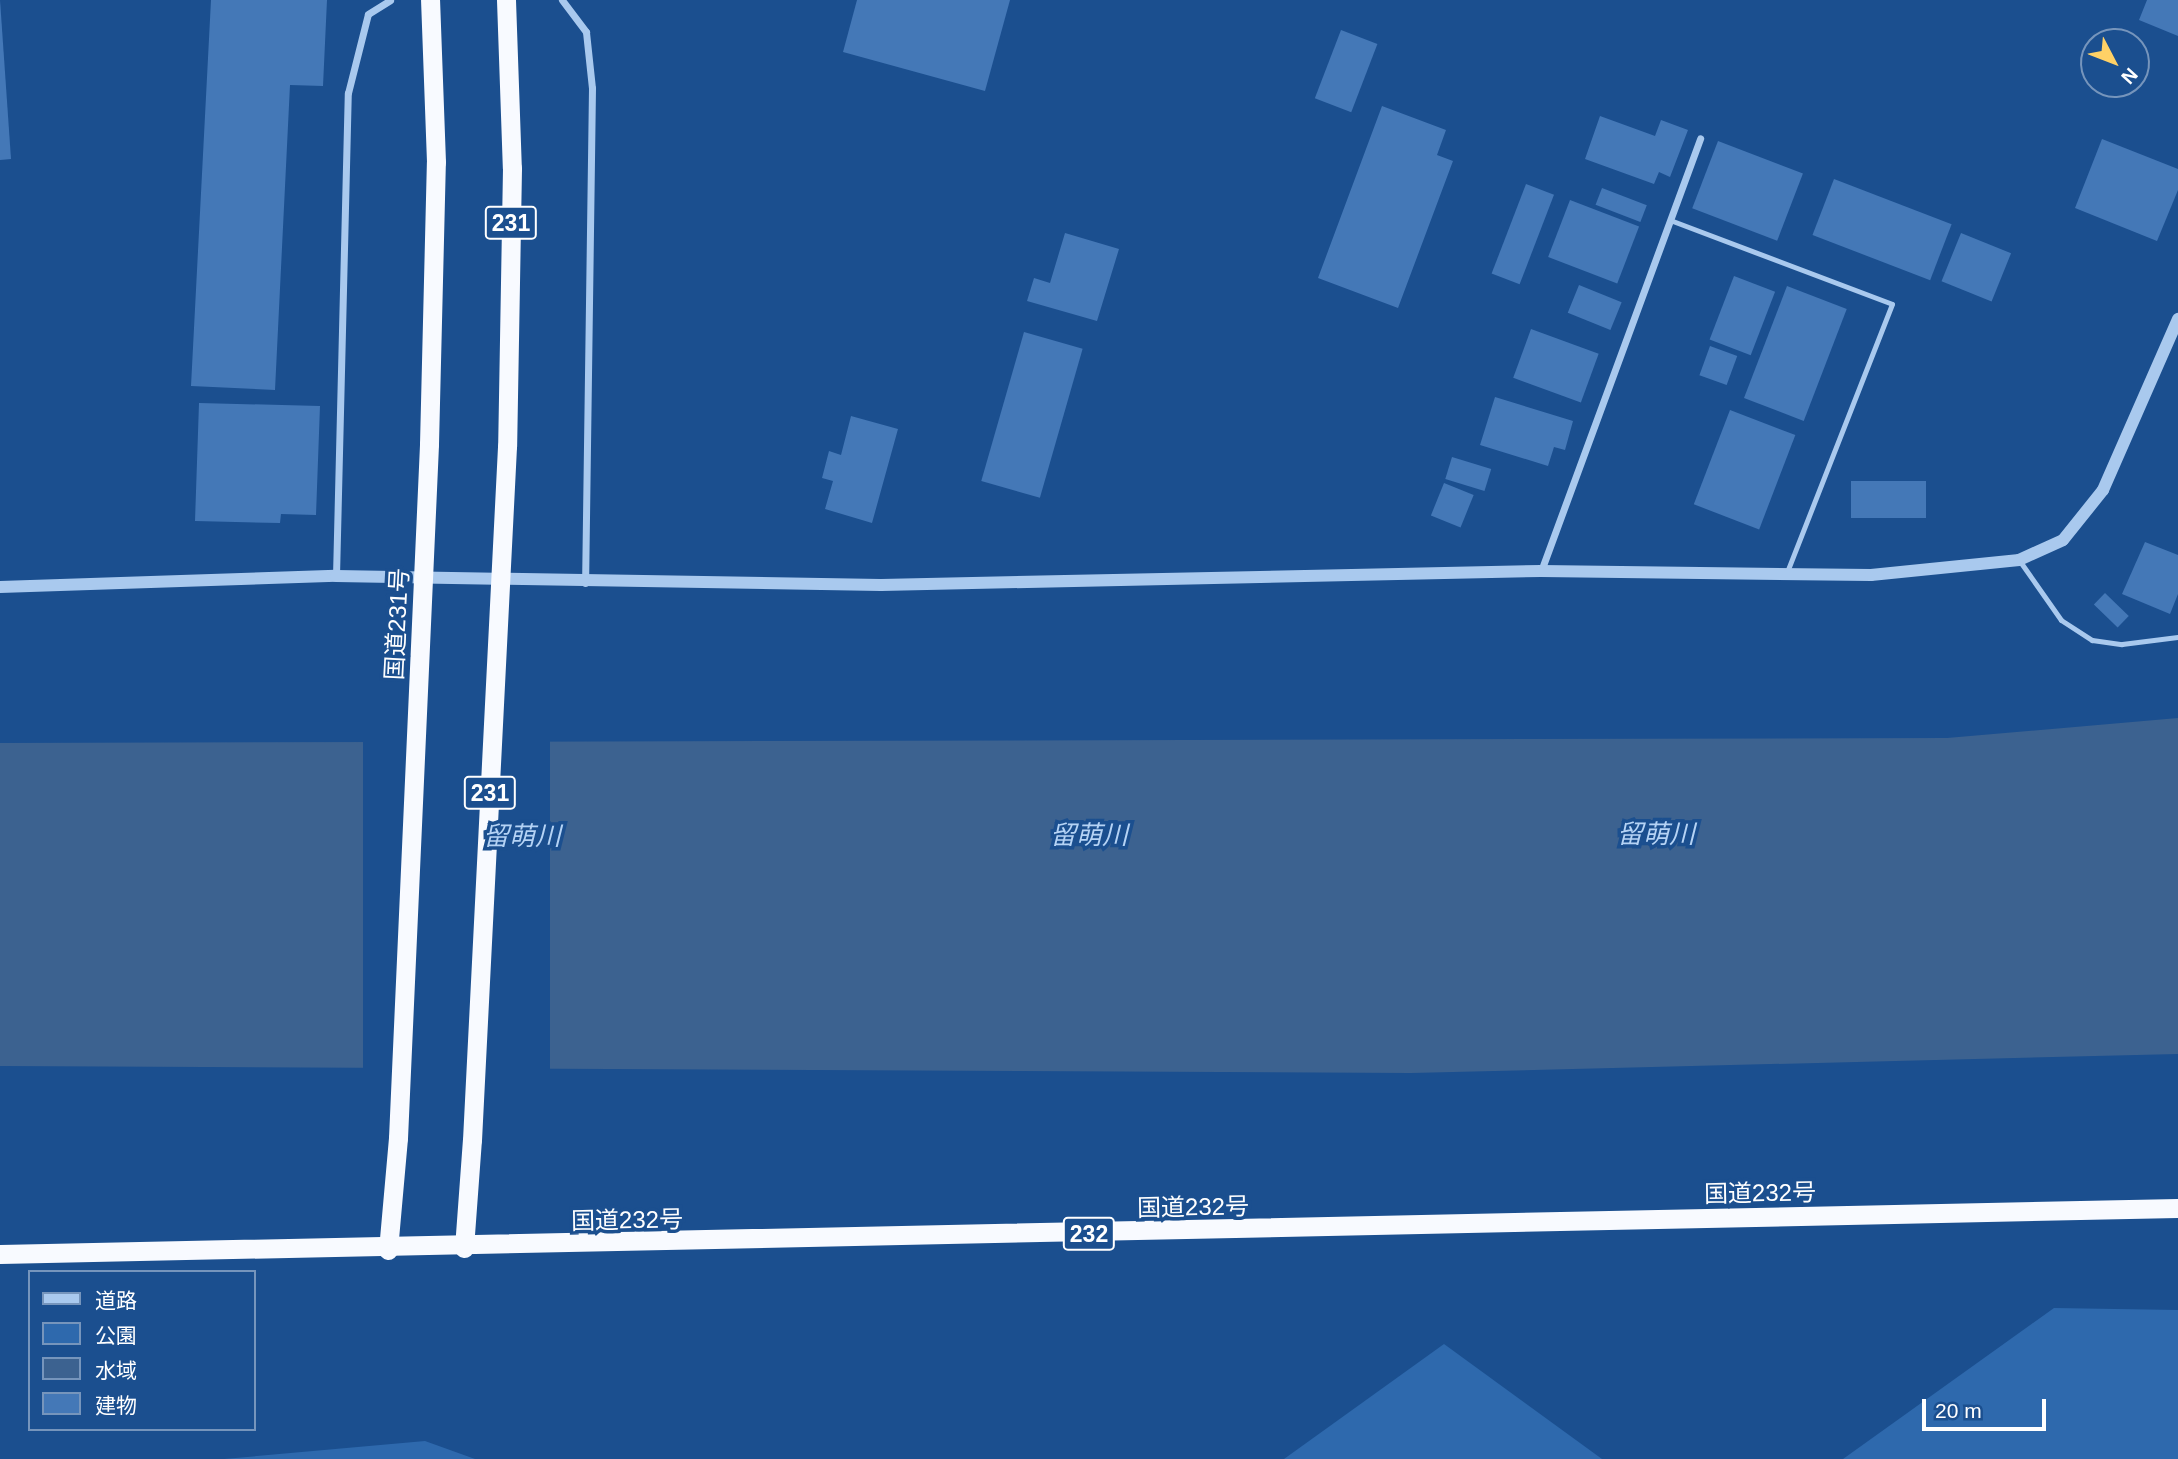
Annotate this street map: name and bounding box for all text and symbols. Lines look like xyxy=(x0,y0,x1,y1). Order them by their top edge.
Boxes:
north arrow xyxy=(2080,28,2150,98)
text: N xyxy=(2117,64,2142,88)
road number: 231 xyxy=(485,204,537,243)
street label: 国道231号 xyxy=(380,567,414,681)
road number: 231 xyxy=(464,774,516,813)
water label: 留萌川 xyxy=(1617,819,1695,851)
water label: 留萌川 xyxy=(1050,820,1128,852)
water label: 留萌川 xyxy=(483,821,561,853)
street label: 国道232号 xyxy=(1704,1178,1816,1208)
street label: 国道232号 xyxy=(1137,1192,1249,1222)
street label: 国道232号 xyxy=(571,1205,683,1235)
road number: 232 xyxy=(1063,1214,1115,1254)
legend xyxy=(28,1270,256,1431)
text: 道路 xyxy=(95,1289,137,1312)
text: 公園 xyxy=(95,1324,137,1347)
text: 水域 xyxy=(95,1359,137,1382)
scale bar xyxy=(1926,1386,2050,1430)
text: 建物 xyxy=(95,1394,137,1417)
text: 20 m xyxy=(1935,1399,1982,1422)

